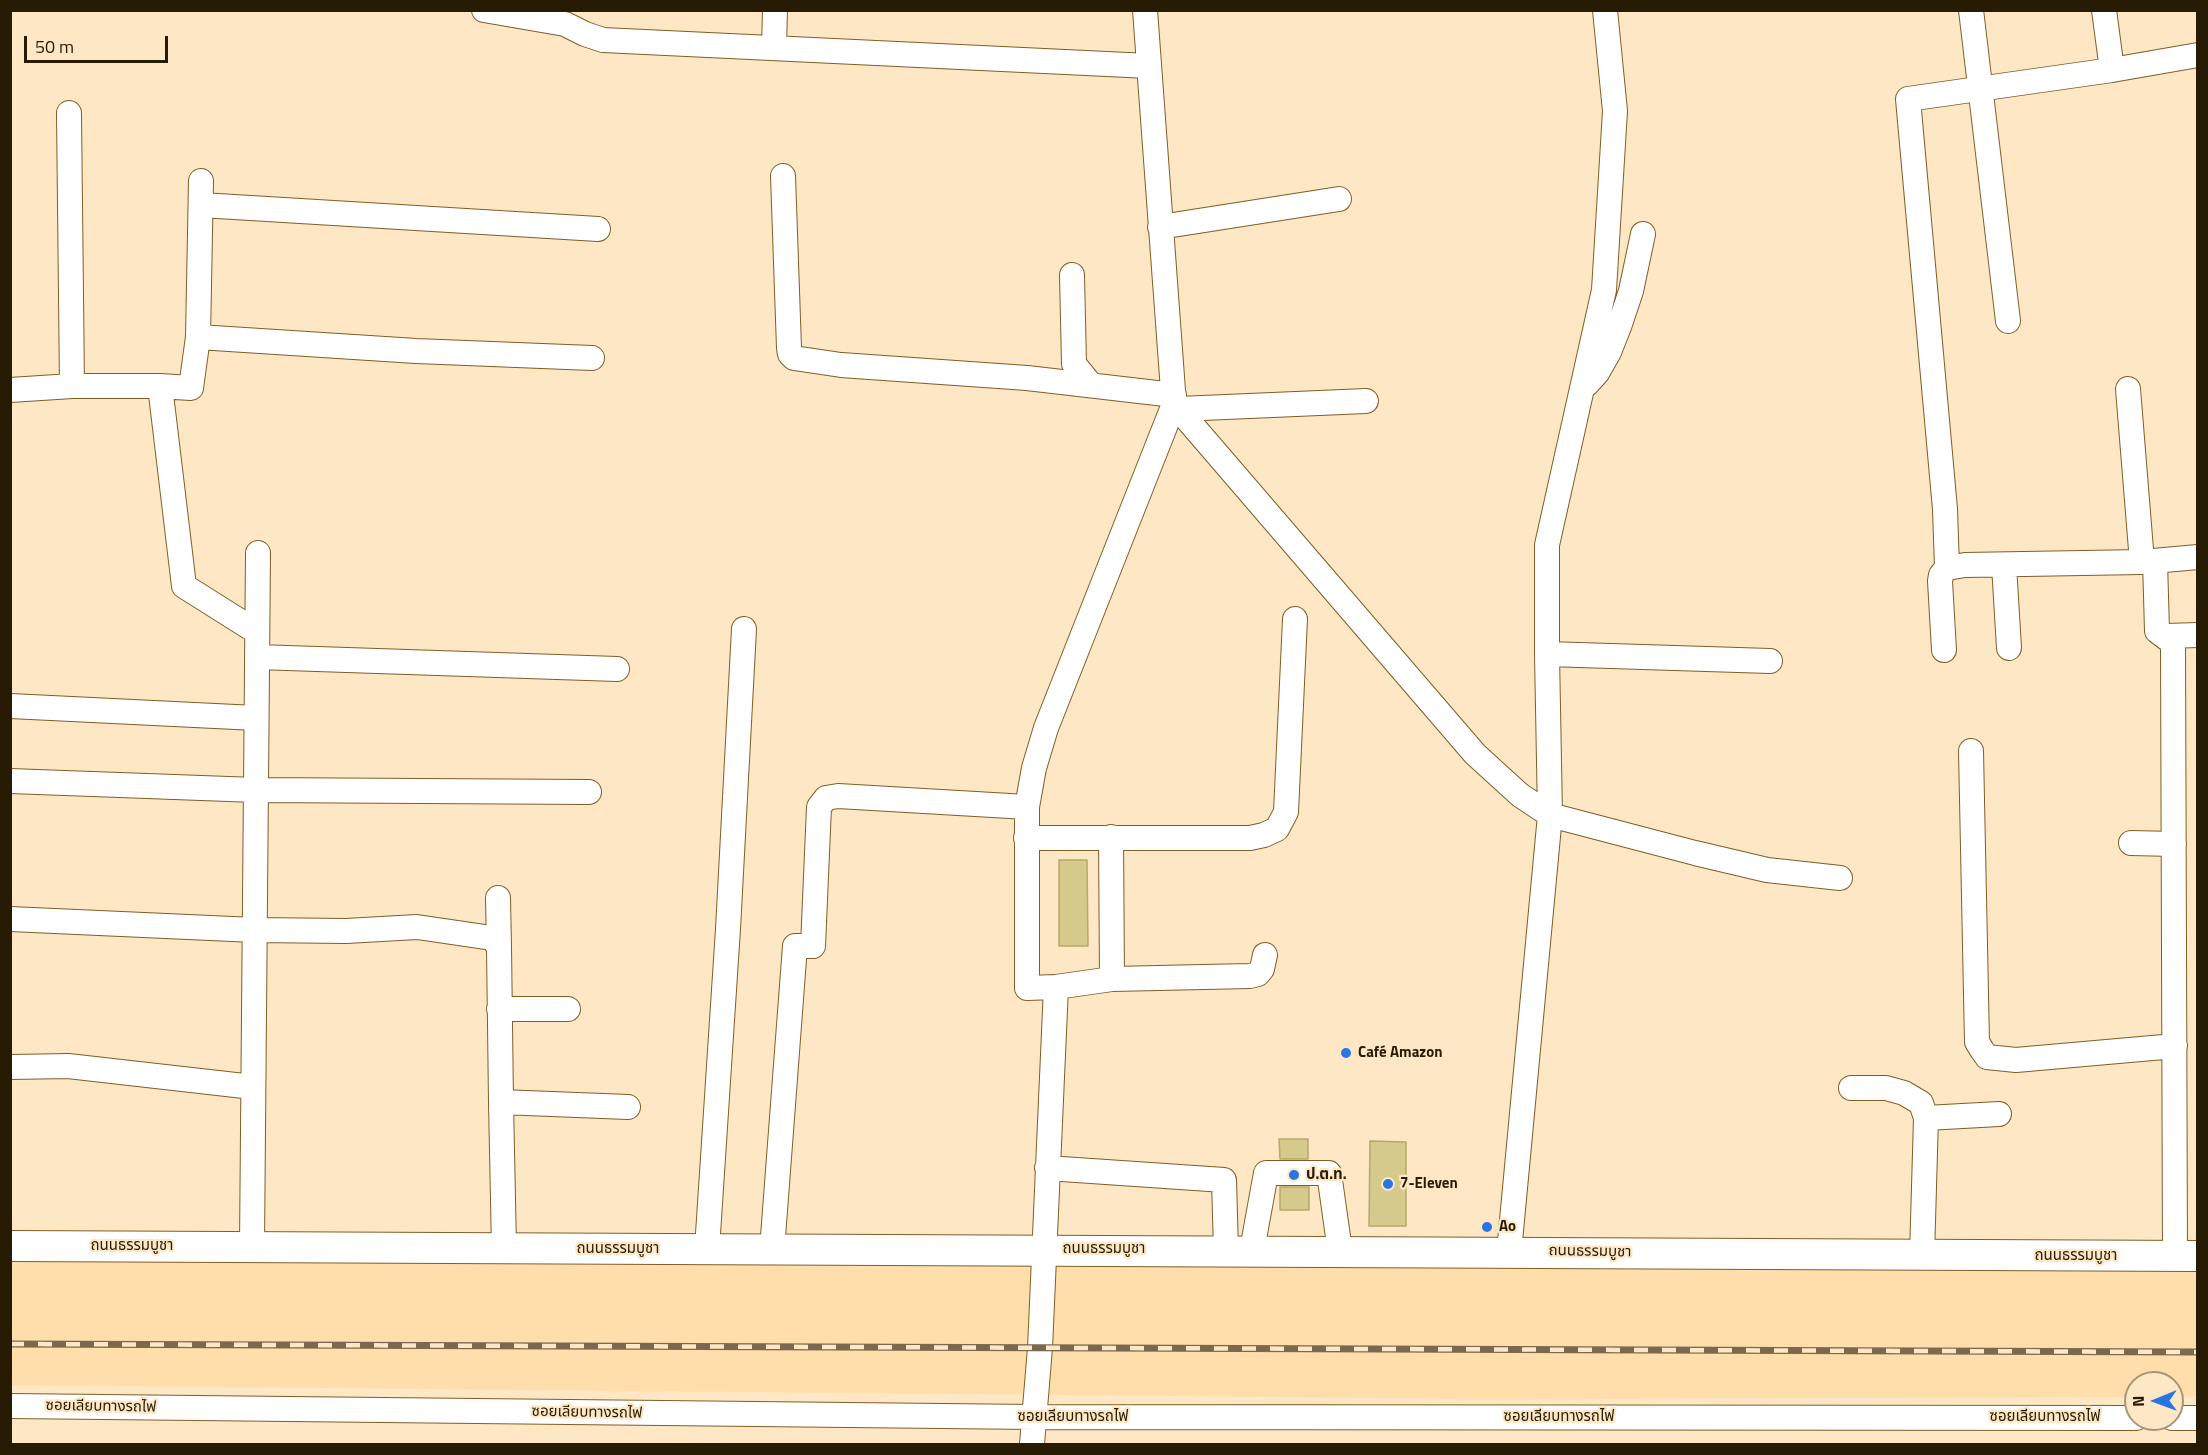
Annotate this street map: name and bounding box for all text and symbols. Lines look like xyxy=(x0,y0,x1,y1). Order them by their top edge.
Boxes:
scale bar xyxy=(27,24,171,62)
text: 50 m xyxy=(35,33,74,60)
place label: Café Amazon xyxy=(1358,1044,1442,1062)
marker: Café Amazon xyxy=(1339,1046,1353,1060)
place label: ป.ต.ท. xyxy=(1306,1166,1347,1184)
marker: ป.ต.ท. xyxy=(1287,1168,1301,1182)
place label: 7-Eleven xyxy=(1400,1175,1458,1193)
marker: 7-Eleven xyxy=(1381,1177,1395,1191)
place label: Ao xyxy=(1499,1218,1516,1236)
marker: Ao xyxy=(1480,1220,1494,1234)
street label: ถนนธรรมบูชา xyxy=(91,1237,173,1255)
street label: ถนนธรรมบูชา xyxy=(577,1240,659,1258)
street label: ถนนธรรมบูชา xyxy=(1063,1240,1145,1258)
street label: ถนนธรรมบูชา xyxy=(1548,1242,1632,1262)
street label: ถนนธรรมบูชา xyxy=(2035,1247,2117,1265)
north arrow xyxy=(2124,1371,2184,1431)
text: N xyxy=(2126,1396,2150,1407)
street label: ซอยเลียบทางรถไฟ xyxy=(45,1397,157,1417)
street label: ซอยเลียบทางรถไฟ xyxy=(531,1403,643,1423)
street label: ซอยเลียบทางรถไฟ xyxy=(1018,1408,1128,1426)
street label: ซอยเลียบทางรถไฟ xyxy=(1504,1408,1614,1426)
street label: ซอยเลียบทางรถไฟ xyxy=(1990,1408,2100,1426)

